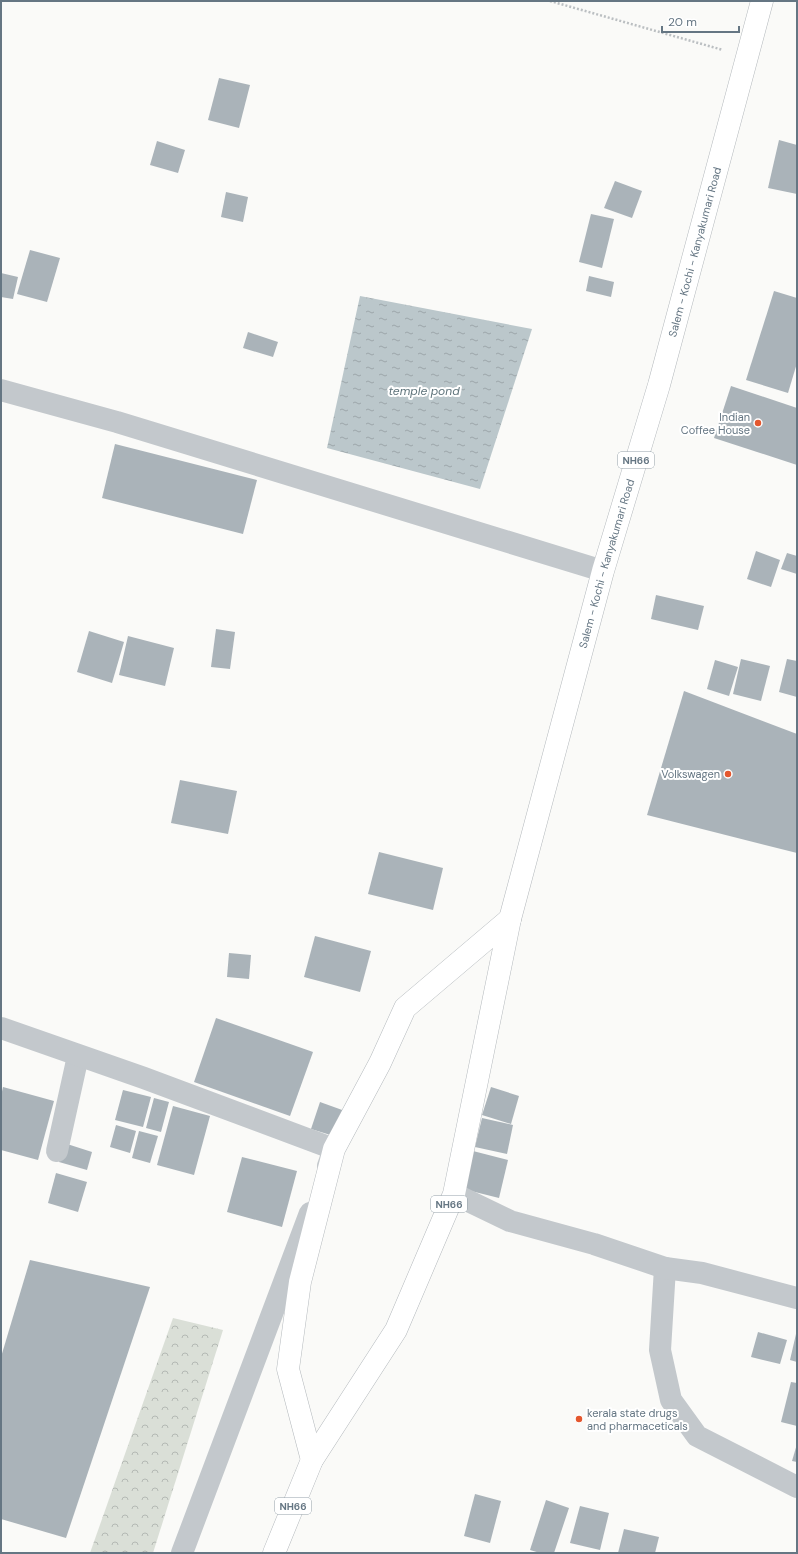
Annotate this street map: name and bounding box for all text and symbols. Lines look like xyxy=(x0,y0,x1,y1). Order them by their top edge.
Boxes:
scale bar xyxy=(662,8,739,34)
text: 20 m xyxy=(668,14,697,30)
street label: Salem - Kochi - Kanyakumari Road xyxy=(665,165,724,338)
water label: temple pond xyxy=(388,383,460,399)
place label: Indian Coffee House xyxy=(681,410,750,437)
marker: Indian Coffee House xyxy=(753,418,763,428)
road number: NH66 xyxy=(618,452,654,468)
street label: Salem - Kochi - Kanyakumari Road xyxy=(576,477,637,650)
place label: Volkswagen xyxy=(661,767,720,781)
marker: Volkswagen xyxy=(723,769,733,779)
road number: NH66 xyxy=(431,1196,467,1212)
place label: kerala state drugs and pharmaceticals xyxy=(587,1406,688,1433)
marker: kerala state drugs and pharmaceticals xyxy=(574,1414,584,1424)
road number: NH66 xyxy=(275,1498,311,1514)

